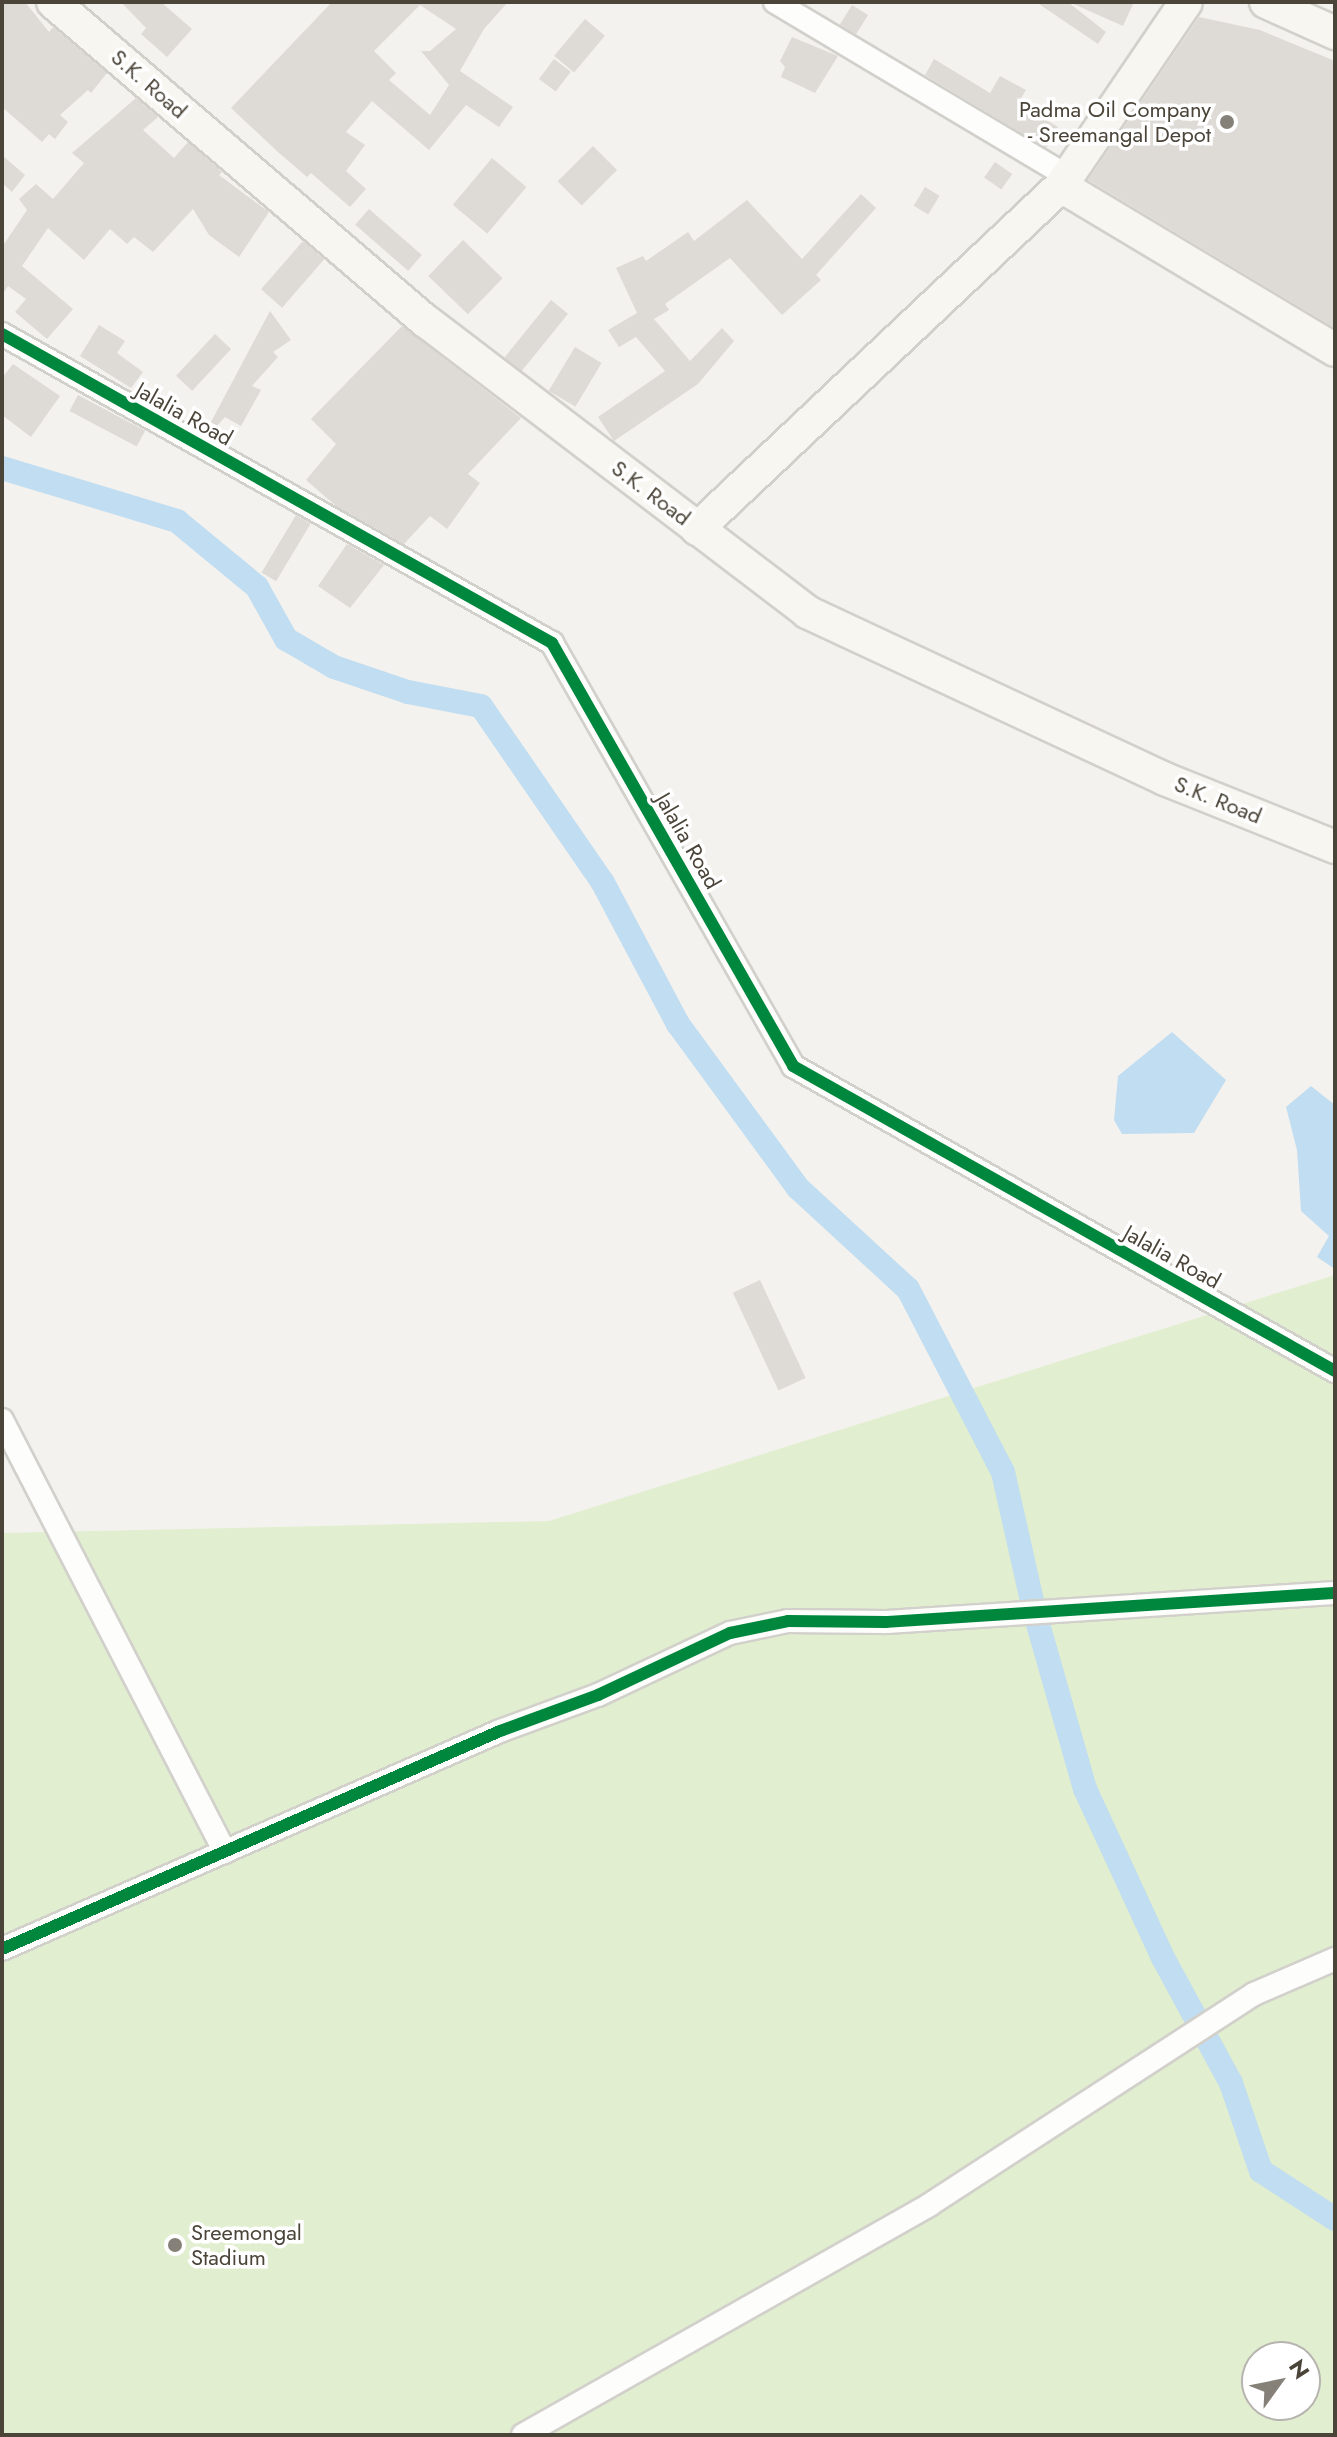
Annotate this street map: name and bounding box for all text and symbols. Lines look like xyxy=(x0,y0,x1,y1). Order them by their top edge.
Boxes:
street label: S.K. Road xyxy=(106,44,192,124)
place label: Padma Oil Company - Sreemangal Depot xyxy=(1019,96,1211,148)
marker: Padma Oil Company - Sreemangal Depot xyxy=(1218,113,1236,131)
street label: Jalalia Road xyxy=(131,377,237,451)
street label: S.K. Road xyxy=(606,455,696,531)
street label: S.K. Road xyxy=(1171,771,1265,829)
street label: Jalalia Road xyxy=(650,788,726,894)
street label: Jalalia Road xyxy=(1119,1220,1225,1294)
place label: Sreemongal Stadium xyxy=(191,2219,302,2270)
marker: Sreemongal Stadium xyxy=(166,2236,184,2254)
north arrow xyxy=(1241,2341,1321,2421)
text: N xyxy=(1281,2353,1318,2385)

